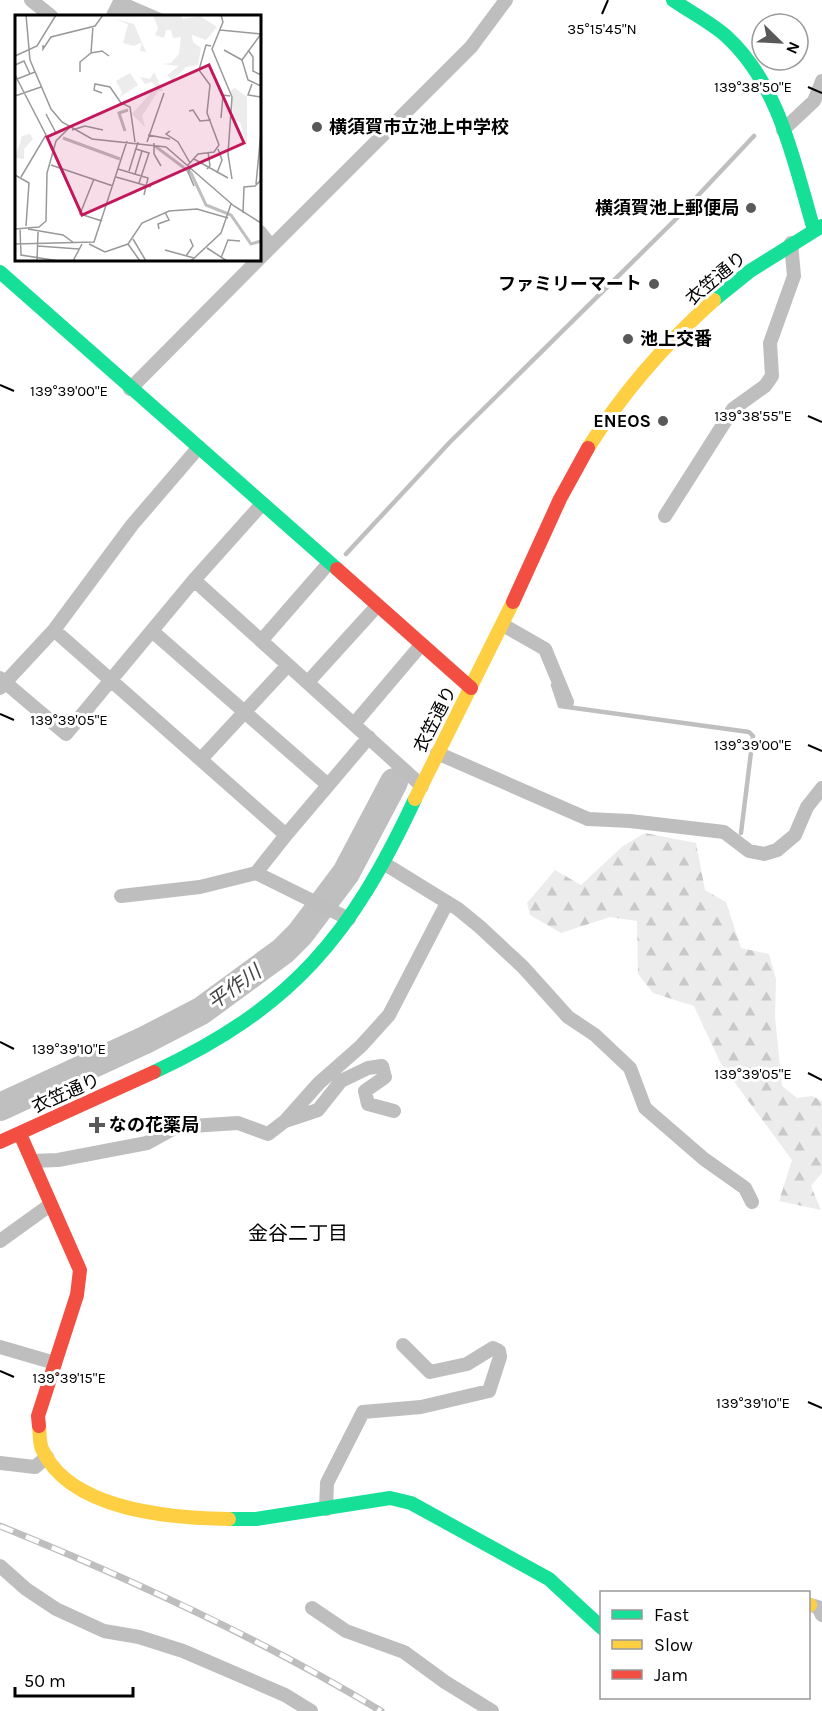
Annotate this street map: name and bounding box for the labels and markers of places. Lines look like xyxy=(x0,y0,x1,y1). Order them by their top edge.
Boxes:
place label: 横須賀市立池上中学校 xyxy=(329,116,509,138)
marker: 横須賀市立池上中学校 xyxy=(310,120,324,134)
place label: 横須賀池上郵便局 xyxy=(595,197,739,219)
marker: 横須賀池上郵便局 xyxy=(744,201,758,215)
place label: ファミリーマート xyxy=(498,273,642,295)
marker: ファミリーマート xyxy=(647,277,661,291)
place label: 池上交番 xyxy=(640,328,712,350)
marker: 池上交番 xyxy=(621,332,635,346)
place label: ENEOS xyxy=(593,410,651,432)
marker: ENEOS xyxy=(656,414,670,428)
place label: なの花薬局 xyxy=(109,1114,199,1136)
marker: なの花薬局 xyxy=(90,1118,104,1132)

